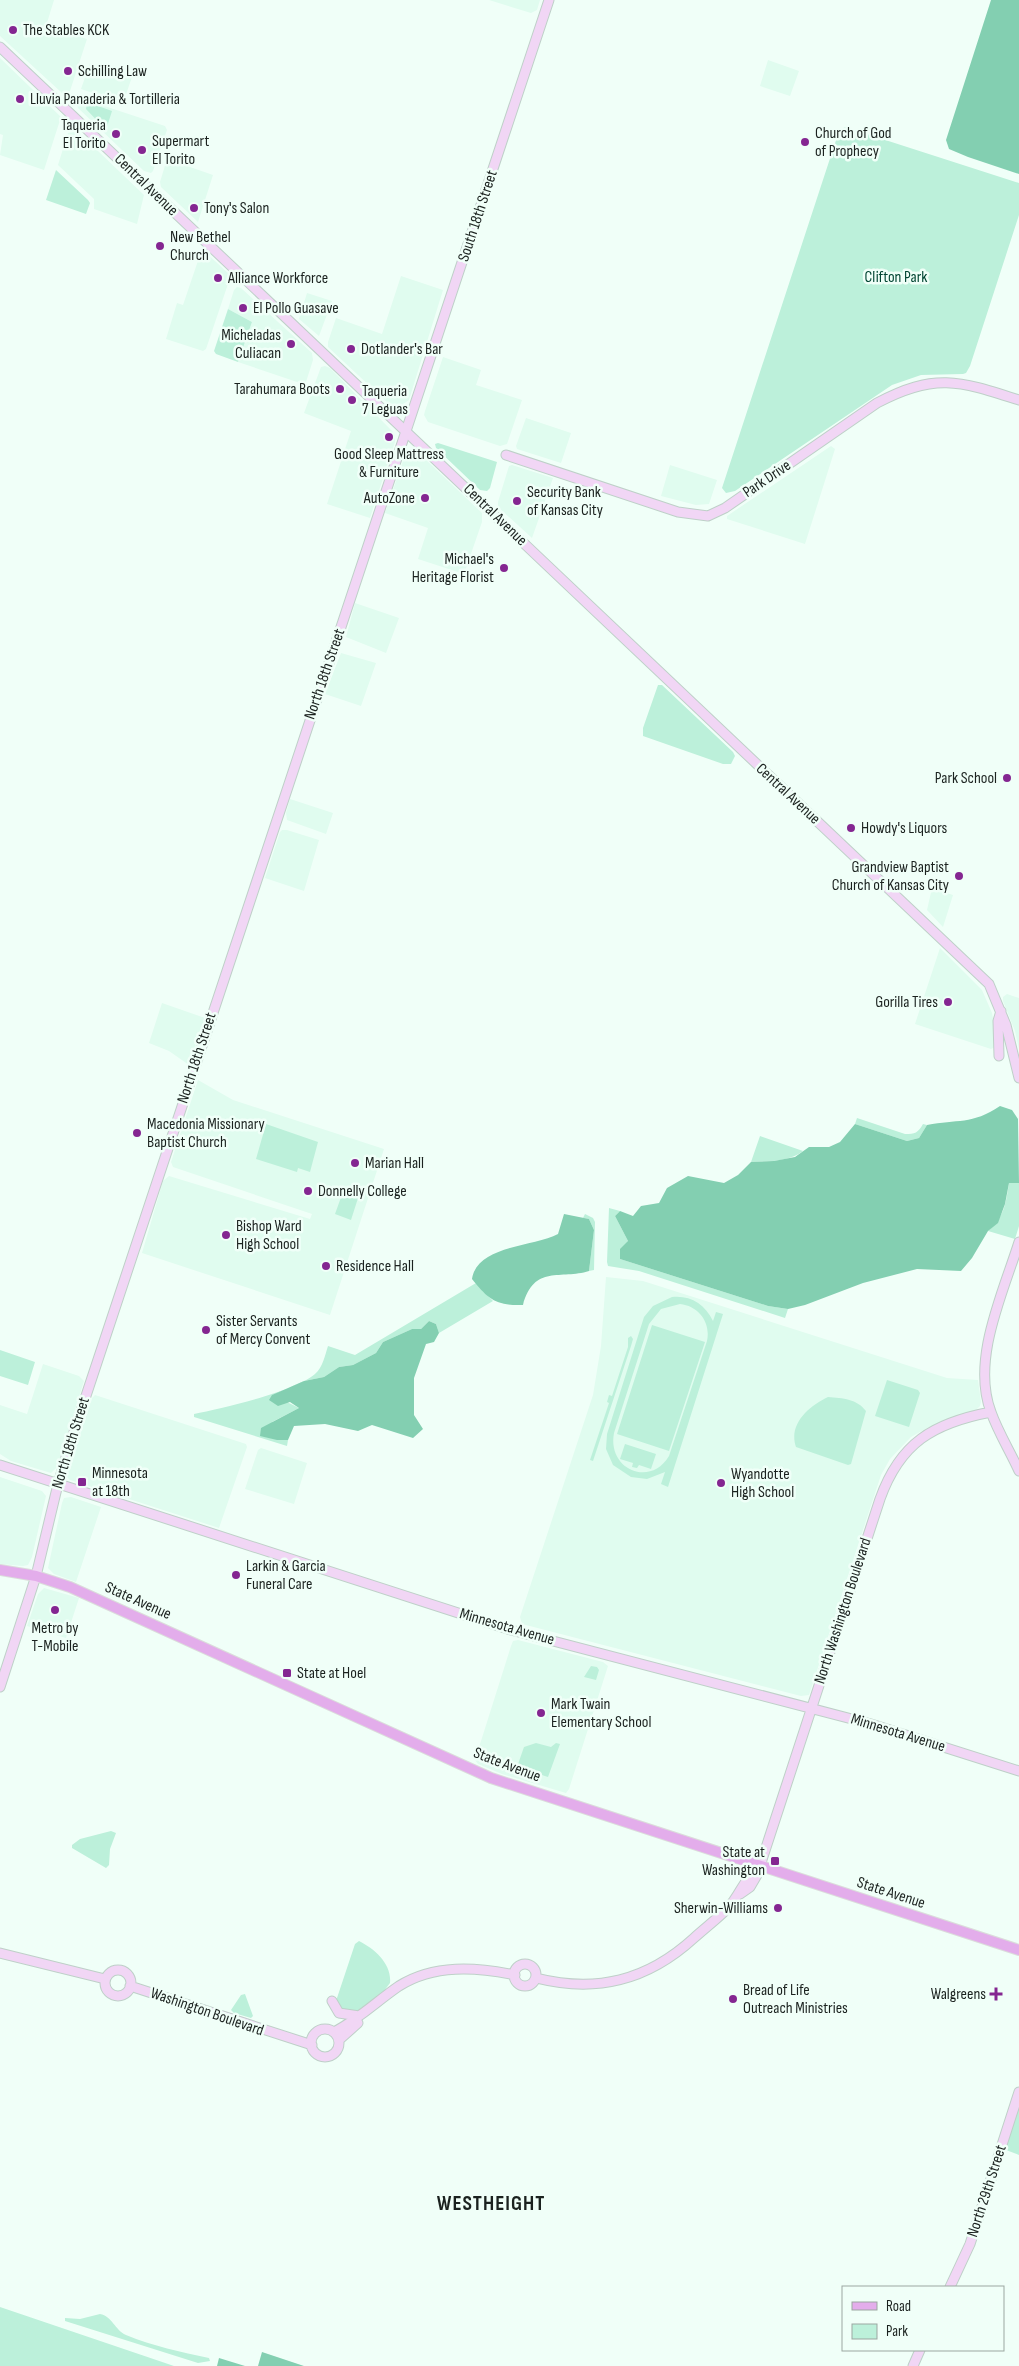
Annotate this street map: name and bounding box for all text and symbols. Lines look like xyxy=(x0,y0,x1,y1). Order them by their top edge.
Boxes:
place label: The Stables KCK xyxy=(23,21,110,40)
marker: The Stables KCK xyxy=(7,24,19,36)
place label: Schilling Law xyxy=(78,62,147,81)
marker: Schilling Law xyxy=(62,65,74,77)
place label: Lluvia Panaderia & Tortilleria xyxy=(30,90,180,109)
marker: Lluvia Panaderia & Tortilleria xyxy=(14,93,26,105)
place label: Taqueria El Torito xyxy=(61,116,106,153)
place label: Church of God of Prophecy xyxy=(815,124,892,161)
marker: Taqueria El Torito xyxy=(110,128,122,140)
place label: Supermart El Torito xyxy=(152,132,209,169)
marker: Church of God of Prophecy xyxy=(799,136,811,148)
marker: Supermart El Torito xyxy=(136,144,148,156)
street label: Central Avenue xyxy=(110,150,182,220)
street label: South 18th Street xyxy=(454,168,502,264)
place label: Tony's Salon xyxy=(204,199,269,218)
marker: Tony's Salon xyxy=(188,202,200,214)
place label: New Bethel Church xyxy=(170,228,231,265)
marker: New Bethel Church xyxy=(154,240,166,252)
park label: Clifton Park xyxy=(865,268,927,287)
place label: Alliance Workforce xyxy=(227,269,328,288)
marker: Alliance Workforce xyxy=(212,272,224,284)
place label: El Pollo Guasave xyxy=(253,299,339,318)
marker: El Pollo Guasave xyxy=(237,302,249,314)
place label: Micheladas Culiacan xyxy=(221,326,281,363)
marker: Micheladas Culiacan xyxy=(285,338,297,350)
place label: Dotlander's Bar xyxy=(361,340,443,359)
marker: Dotlander's Bar xyxy=(345,343,357,355)
place label: Tarahumara Boots xyxy=(234,380,330,399)
place label: Taqueria 7 Leguas xyxy=(362,382,408,419)
marker: Tarahumara Boots xyxy=(334,383,346,395)
marker: Taqueria 7 Leguas xyxy=(346,394,358,406)
marker: Good Sleep Mattress & Furniture xyxy=(383,431,395,443)
place label: Good Sleep Mattress & Furniture xyxy=(334,445,444,482)
street label: Park Drive xyxy=(739,456,795,502)
street label: Central Avenue xyxy=(459,480,531,550)
place label: Security Bank of Kansas City xyxy=(527,483,603,520)
place label: AutoZone xyxy=(363,489,415,508)
marker: AutoZone xyxy=(419,492,431,504)
marker: Security Bank of Kansas City xyxy=(511,495,523,507)
place label: Michael's Heritage Florist xyxy=(412,550,494,587)
marker: Michael's Heritage Florist xyxy=(498,562,510,574)
street label: North 18th Street xyxy=(301,626,349,722)
street label: Central Avenue xyxy=(752,759,824,829)
place label: Park School xyxy=(935,769,997,788)
marker: Park School xyxy=(1001,772,1013,784)
place label: Howdy's Liquors xyxy=(861,819,947,838)
marker: Howdy's Liquors xyxy=(845,822,857,834)
place label: Grandview Baptist Church of Kansas City xyxy=(832,858,949,895)
marker: Grandview Baptist Church of Kansas City xyxy=(953,870,965,882)
place label: Gorilla Tires xyxy=(875,993,938,1012)
marker: Gorilla Tires xyxy=(942,996,954,1008)
street label: North 18th Street xyxy=(173,1010,221,1106)
place label: Macedonia Missionary Baptist Church xyxy=(147,1115,265,1152)
marker: Macedonia Missionary Baptist Church xyxy=(131,1127,143,1139)
place label: Marian Hall xyxy=(365,1154,424,1173)
marker: Marian Hall xyxy=(349,1157,361,1169)
place label: Donnelly College xyxy=(318,1182,407,1201)
marker: Donnelly College xyxy=(302,1185,314,1197)
place label: Bishop Ward High School xyxy=(236,1217,302,1254)
marker: Bishop Ward High School xyxy=(220,1229,232,1241)
place label: Residence Hall xyxy=(336,1257,414,1276)
marker: Residence Hall xyxy=(320,1260,332,1272)
place label: Sister Servants of Mercy Convent xyxy=(216,1312,311,1349)
marker: Sister Servants of Mercy Convent xyxy=(200,1324,212,1336)
street label: North 18th Street xyxy=(48,1395,94,1491)
place label: Minnesota at 18th xyxy=(92,1464,148,1501)
place label: Wyandotte High School xyxy=(731,1465,794,1502)
marker: Minnesota at 18th xyxy=(76,1476,88,1488)
marker: Wyandotte High School xyxy=(715,1477,727,1489)
street label: North Washington Boulevard xyxy=(810,1536,876,1686)
place label: Larkin & Garcia Funeral Care xyxy=(246,1557,326,1594)
marker: Larkin & Garcia Funeral Care xyxy=(230,1569,242,1581)
street label: State Avenue xyxy=(102,1578,174,1624)
marker: Metro by T-Mobile xyxy=(49,1604,61,1616)
street label: Minnesota Avenue xyxy=(457,1604,557,1650)
place label: Metro by T-Mobile xyxy=(32,1619,78,1656)
place label: State at Hoel xyxy=(297,1664,366,1683)
marker: State at Hoel xyxy=(281,1667,293,1679)
place label: Mark Twain Elementary School xyxy=(551,1695,651,1732)
marker: Mark Twain Elementary School xyxy=(535,1707,547,1719)
street label: Minnesota Avenue xyxy=(849,1710,947,1756)
street label: State Avenue xyxy=(471,1743,543,1787)
place label: State at Washington xyxy=(702,1843,765,1880)
marker: State at Washington xyxy=(769,1855,781,1867)
street label: State Avenue xyxy=(854,1873,928,1913)
place label: Sherwin-Williams xyxy=(674,1899,768,1918)
marker: Sherwin-Williams xyxy=(772,1902,784,1914)
place label: Bread of Life Outreach Ministries xyxy=(743,1981,848,2018)
street label: Washington Boulevard xyxy=(148,1984,266,2040)
place label: Walgreens xyxy=(931,1985,986,2004)
marker: Walgreens xyxy=(990,1988,1002,2000)
marker: Bread of Life Outreach Ministries xyxy=(727,1993,739,2005)
street label: North 29th Street xyxy=(963,2142,1011,2239)
district label: WESTHEIGHT xyxy=(437,2191,545,2216)
legend xyxy=(842,2286,1004,2351)
text: Road xyxy=(886,2297,911,2316)
text: Park xyxy=(886,2322,908,2341)

